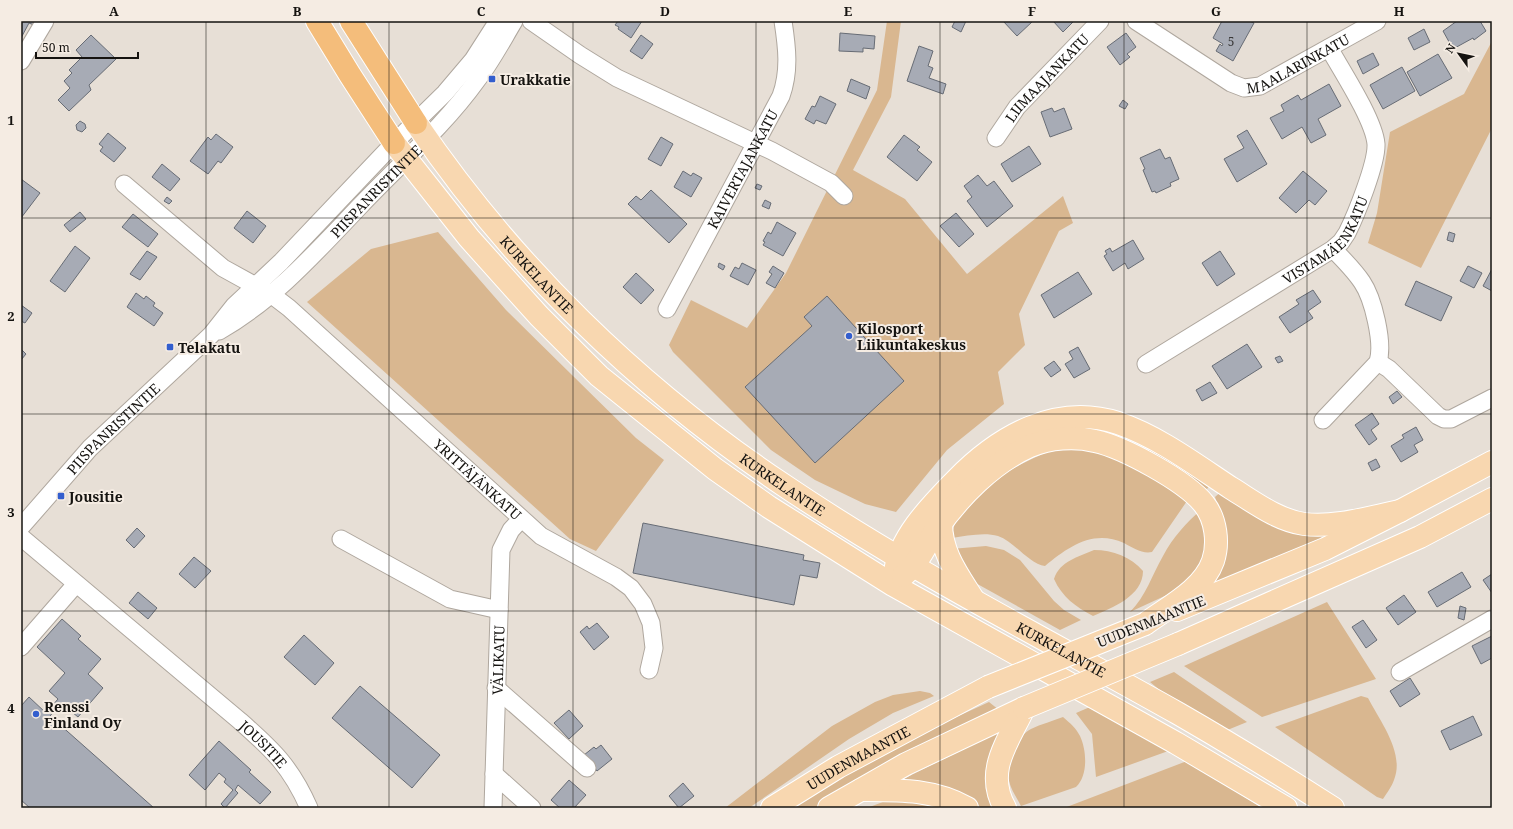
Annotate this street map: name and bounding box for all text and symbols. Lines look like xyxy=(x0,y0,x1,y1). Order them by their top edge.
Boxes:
text: A xyxy=(109,2,119,20)
text: B xyxy=(293,2,302,20)
text: C xyxy=(477,2,486,20)
text: D xyxy=(660,2,670,20)
text: E xyxy=(844,2,853,20)
text: F xyxy=(1028,2,1036,20)
text: G xyxy=(1211,2,1221,20)
text: H xyxy=(1394,2,1405,20)
street label: LIIMAAJANKATU xyxy=(1000,29,1093,126)
street label: MAALARINKATU xyxy=(1245,29,1352,97)
house number: 5 xyxy=(1228,33,1234,50)
scale bar xyxy=(36,34,138,60)
north arrow xyxy=(1439,34,1479,74)
text: 50 m xyxy=(42,39,70,56)
text: N xyxy=(1442,40,1459,56)
place label: Urakkatie xyxy=(500,70,571,89)
marker: Urakkatie xyxy=(487,74,497,84)
street label: KAIVERTAJANKATU xyxy=(702,106,782,232)
text: 1 xyxy=(7,111,15,129)
street label: PIISPANRISTINTIE xyxy=(326,140,426,241)
street label: VISTAMÄENKATU xyxy=(1278,193,1371,288)
street label: KURKELANTIE xyxy=(496,231,578,317)
text: 2 xyxy=(7,307,15,325)
place label: Kilosport Liikuntakeskus xyxy=(857,319,966,354)
marker: Kilosport Liikuntakeskus xyxy=(844,331,854,341)
place label: Telakatu xyxy=(178,338,240,357)
marker: Telakatu xyxy=(165,342,175,352)
street label: PIISPANRISTINTIE xyxy=(62,378,164,478)
street label: YRITTÄJÄNKATU xyxy=(429,434,526,524)
street label: KURKELANTIE xyxy=(736,448,830,520)
place label: Jousitie xyxy=(68,487,123,506)
marker: Jousitie xyxy=(56,491,66,501)
text: 3 xyxy=(7,503,15,521)
street label: UUDENMAANTIE xyxy=(1094,590,1208,651)
street label: KURKELANTIE xyxy=(1013,617,1110,681)
street label: VÄLIKATU xyxy=(487,625,508,695)
place label: Renssi Finland Oy xyxy=(44,697,122,732)
text: 4 xyxy=(7,699,15,717)
marker: Renssi Finland Oy xyxy=(31,709,41,719)
street label: JOUSITIE xyxy=(235,715,292,772)
street label: UUDENMAANTIE xyxy=(803,721,913,794)

